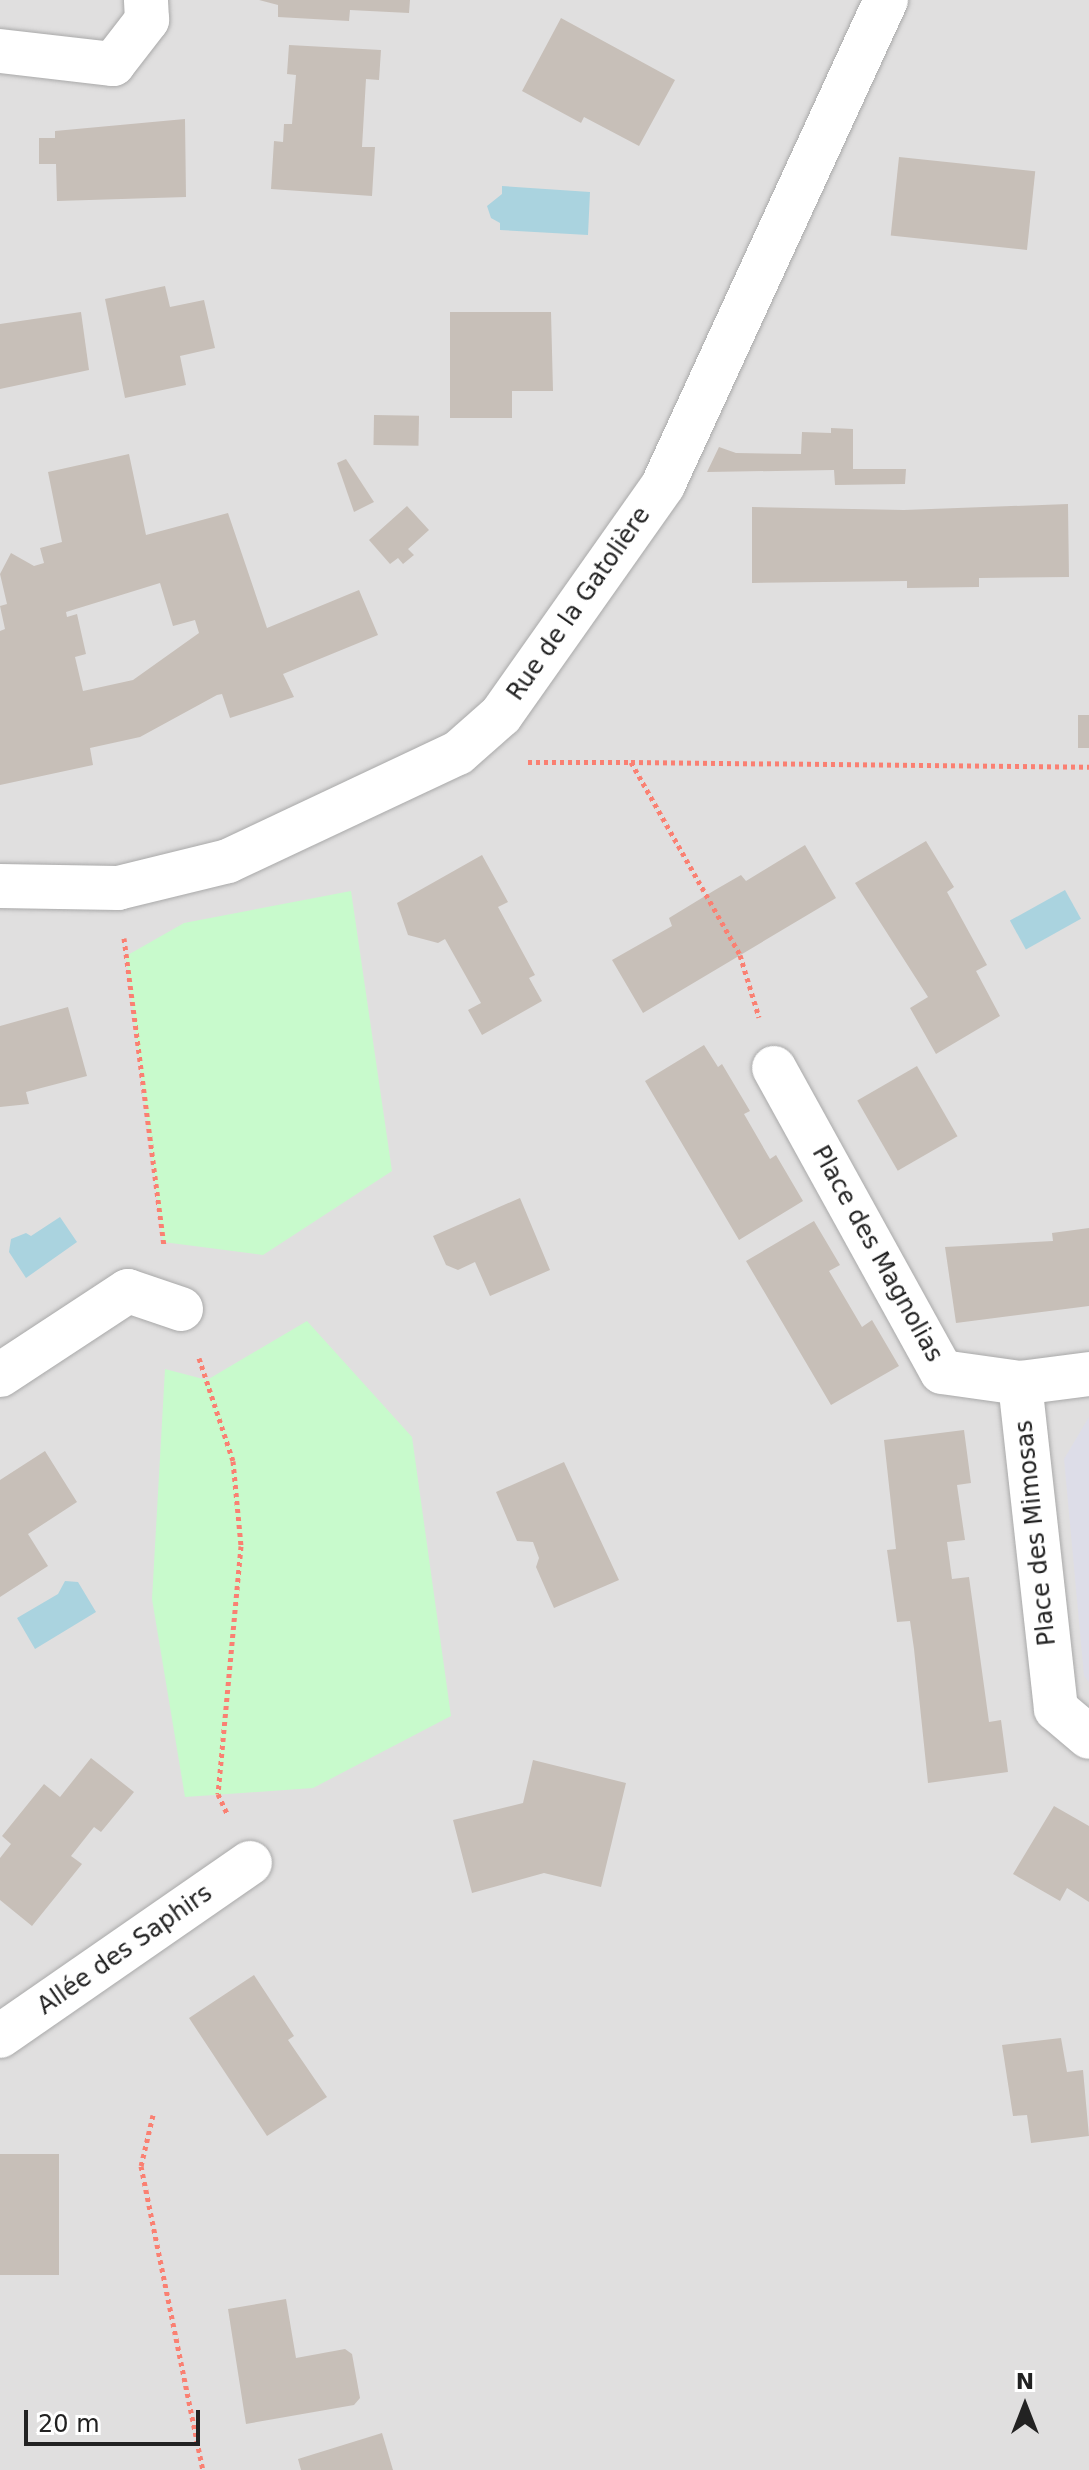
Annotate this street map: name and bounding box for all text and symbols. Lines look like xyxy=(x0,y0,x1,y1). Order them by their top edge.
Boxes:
street label: Rue de la Gatolière xyxy=(501,502,657,706)
street label: Place des Magnolias xyxy=(806,1141,948,1367)
street label: Place des Mimosas xyxy=(1010,1419,1062,1647)
street label: Allée des Saphirs xyxy=(32,1879,218,2021)
north arrow xyxy=(985,2366,1065,2446)
text: N xyxy=(1016,2369,1034,2394)
scale bar xyxy=(28,2394,204,2444)
text: 20 m xyxy=(38,2410,100,2438)

